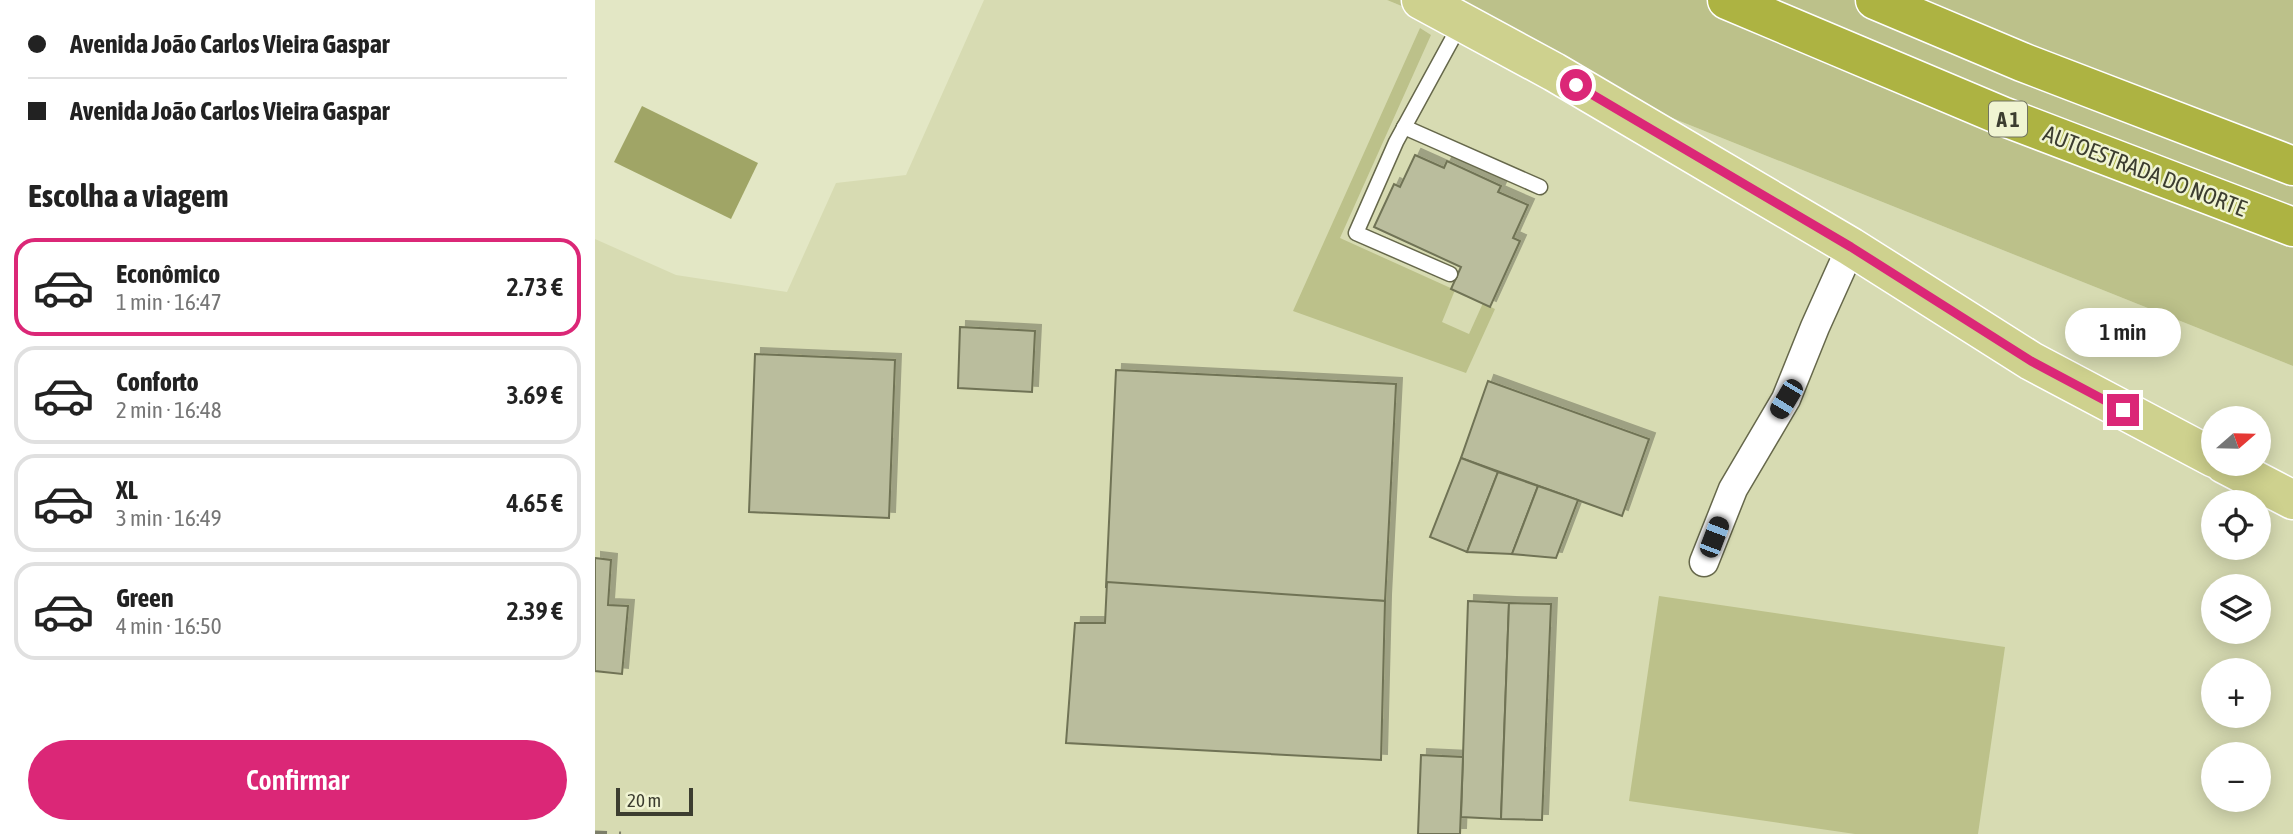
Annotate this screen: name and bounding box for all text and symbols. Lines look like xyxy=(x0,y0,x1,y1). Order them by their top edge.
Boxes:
text: Avenida João Carlos Vieira Gaspar xyxy=(70,29,389,59)
route start xyxy=(1560,69,1592,101)
text: Avenida João Carlos Vieira Gaspar xyxy=(70,96,389,126)
road number: A 1 xyxy=(1989,102,2027,136)
street label: AUTOESTRADA DO NORTE xyxy=(2040,120,2250,222)
text: Escolha a viagem xyxy=(28,177,228,214)
icon: car xyxy=(32,256,95,319)
text: Econômico xyxy=(116,259,220,289)
text: 2.73 € xyxy=(506,272,563,302)
text: 1 min · 16:47 xyxy=(116,289,222,315)
callout: 1 min xyxy=(2065,308,2181,358)
text: 1 min xyxy=(2100,319,2146,345)
icon: car xyxy=(32,364,95,427)
text: Conforto xyxy=(116,367,199,397)
car xyxy=(1767,376,1806,422)
text: 3.69 € xyxy=(506,380,563,410)
route end xyxy=(2107,394,2139,426)
text: 2 min · 16:48 xyxy=(116,397,222,423)
north arrow xyxy=(2201,406,2271,476)
map controls xyxy=(2201,406,2271,812)
icon: car xyxy=(32,472,95,535)
text: XL xyxy=(116,475,138,505)
text: 4.65 € xyxy=(506,488,563,518)
button: locate xyxy=(2201,490,2271,560)
text: 3 min · 16:49 xyxy=(116,505,222,531)
car xyxy=(1697,514,1732,560)
button: layers xyxy=(2201,574,2271,644)
icon: car xyxy=(32,580,95,643)
text: Green xyxy=(116,583,174,613)
text: 2.39 € xyxy=(506,596,563,626)
text: 4 min · 16:50 xyxy=(116,613,222,639)
button: + xyxy=(2201,658,2271,728)
button: Confirmar xyxy=(28,740,567,820)
button: − xyxy=(2201,742,2271,812)
scale bar xyxy=(616,785,693,817)
text: 20 m xyxy=(627,789,661,811)

